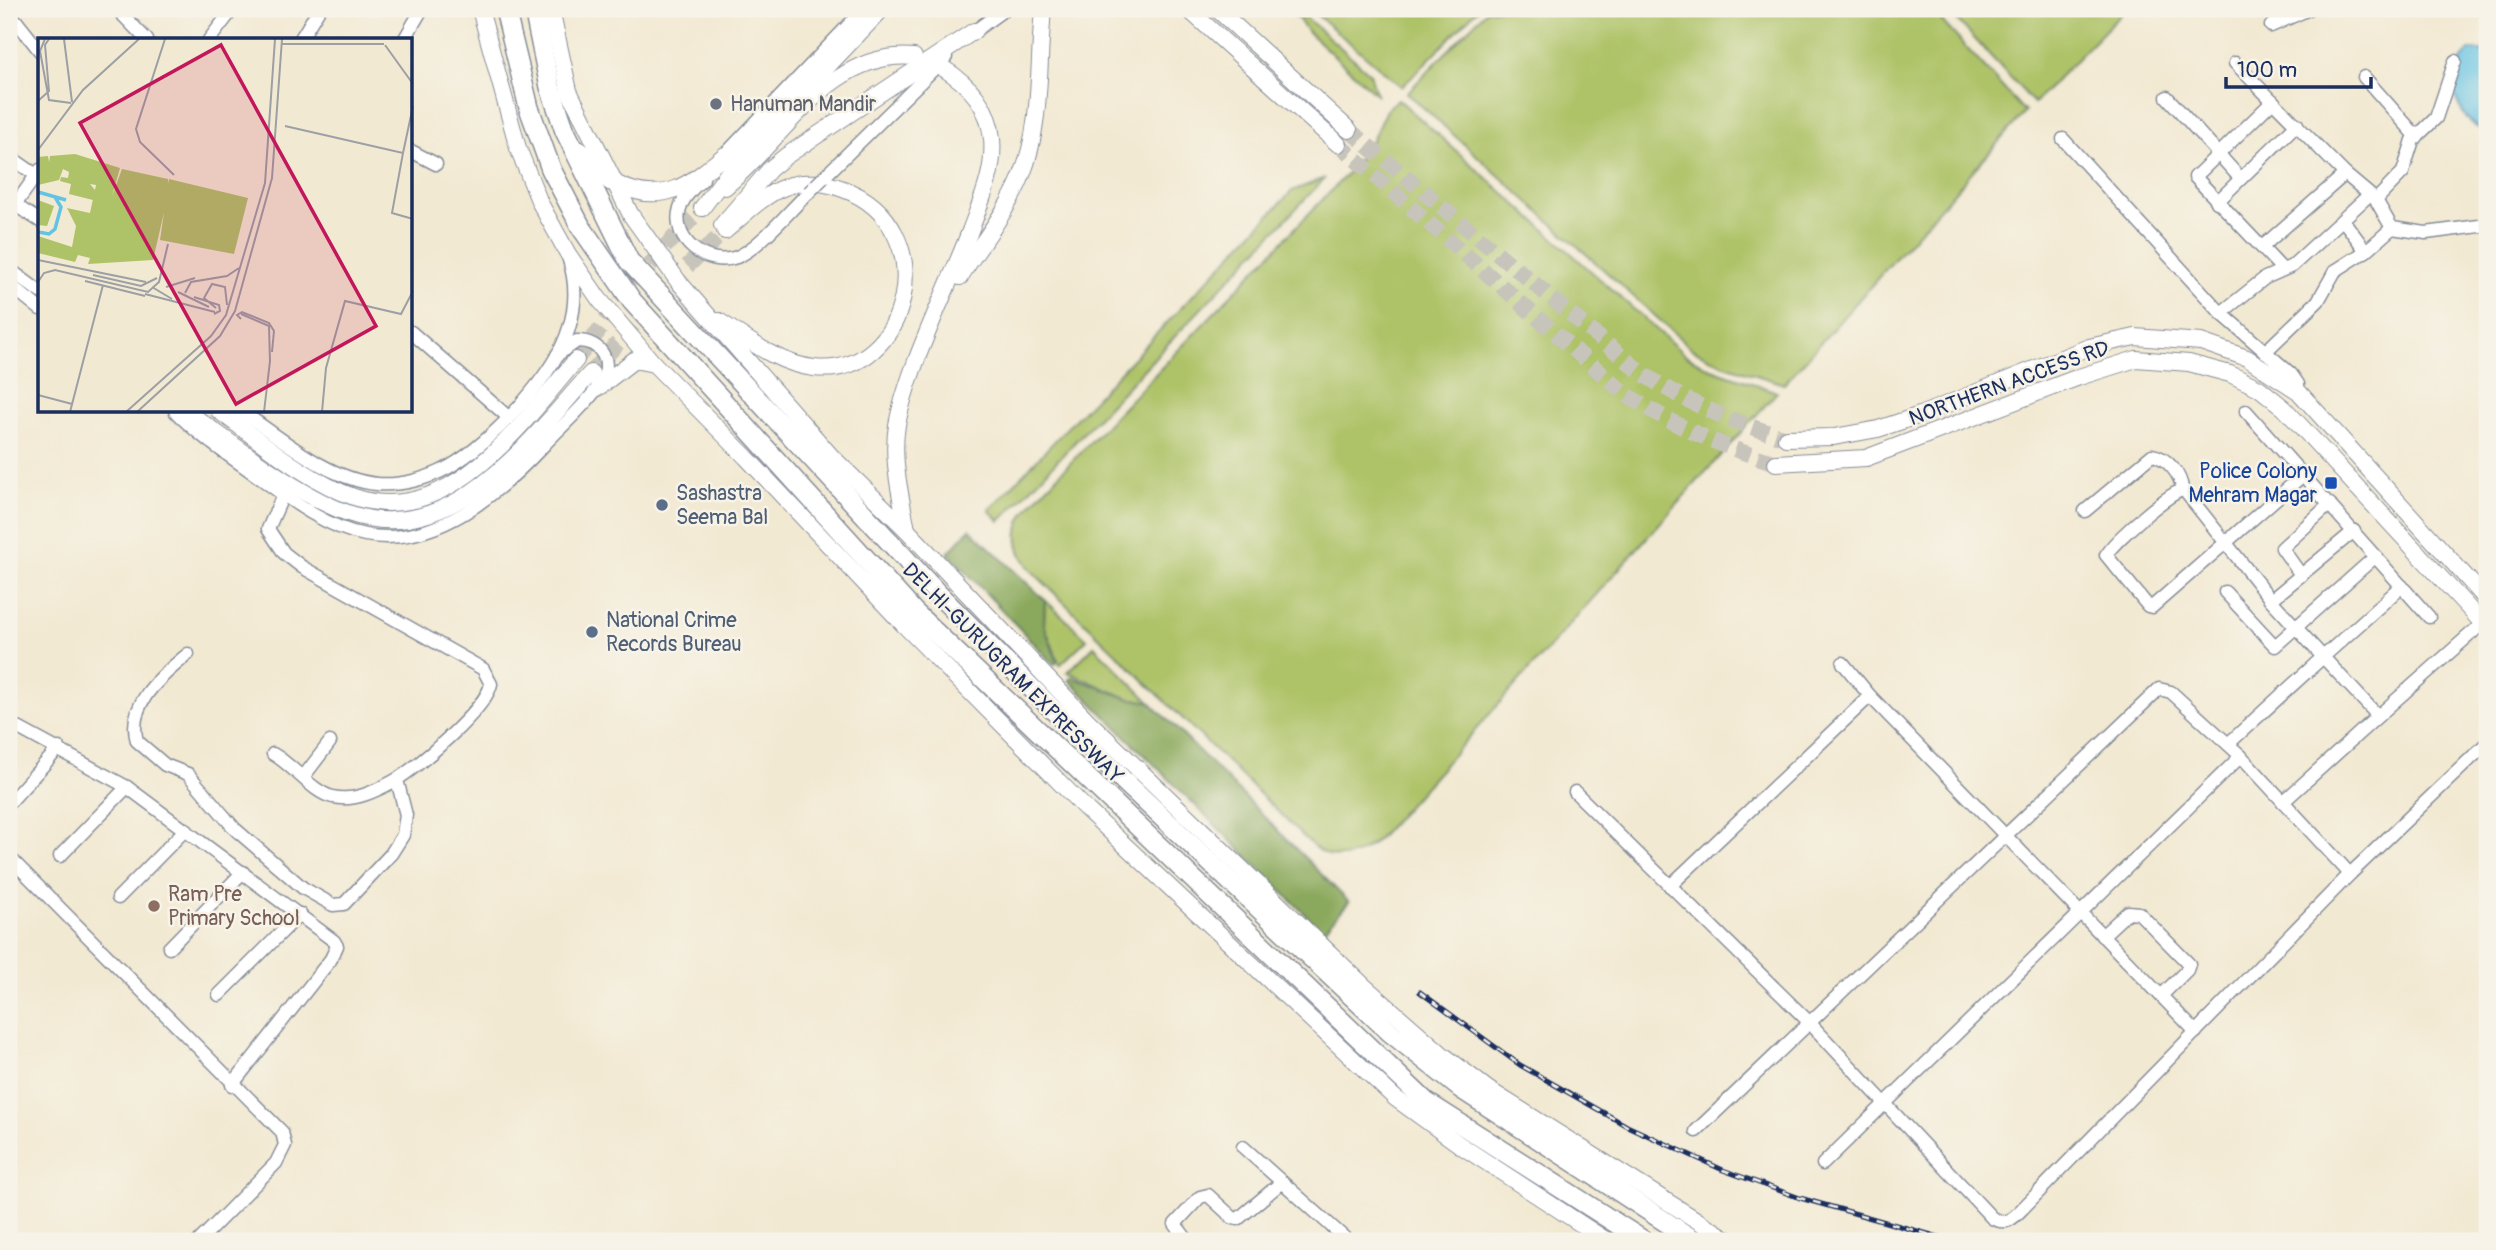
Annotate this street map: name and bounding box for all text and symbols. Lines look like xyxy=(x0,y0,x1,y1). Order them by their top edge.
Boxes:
inset map xyxy=(38,38,413,413)
scale bar xyxy=(2226,46,2372,90)
text: 100 m xyxy=(2237,57,2297,84)
place label: Hanuman Mandir xyxy=(730,91,877,118)
marker: Hanuman Mandir xyxy=(708,96,724,112)
street label: NORTHERN ACCESS RD xyxy=(1905,335,2113,432)
place label: Police Colony Mehram Magar xyxy=(2189,458,2318,509)
marker: Police Colony Mehram Magar xyxy=(2323,475,2339,491)
place label: Sashastra Seema Bal xyxy=(676,480,768,531)
marker: Sashastra Seema Bal xyxy=(654,497,670,513)
street label: DELHI-GURUGRAM EXPRESSWAY xyxy=(896,557,1129,790)
place label: National Crime Records Bureau xyxy=(606,607,742,658)
marker: National Crime Records Bureau xyxy=(584,624,600,640)
place label: Ram Pre Primary School xyxy=(168,881,300,932)
marker: Ram Pre Primary School xyxy=(146,898,162,914)

